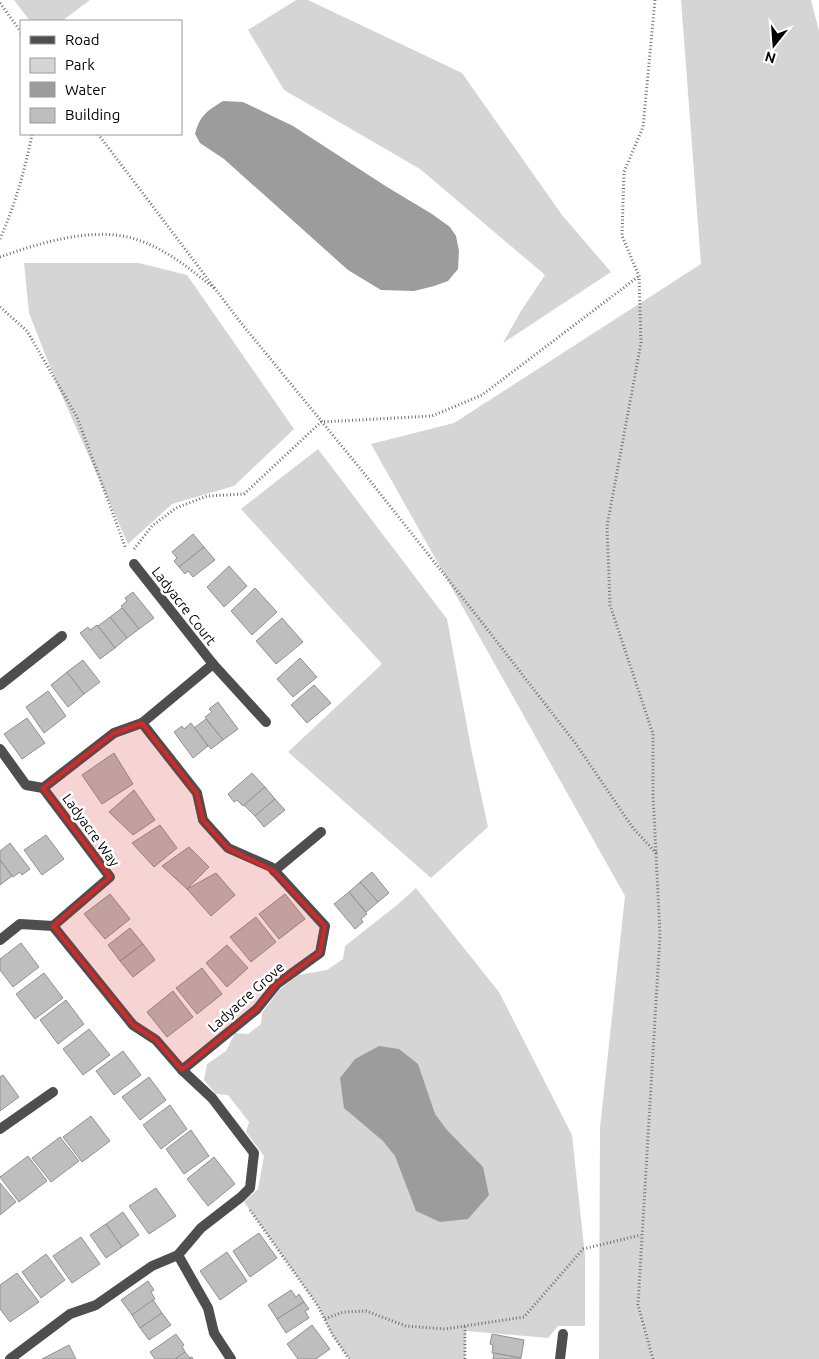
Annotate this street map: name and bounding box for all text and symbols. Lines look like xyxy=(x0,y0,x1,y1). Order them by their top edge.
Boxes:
legend xyxy=(20,20,182,135)
north arrow xyxy=(749,20,799,70)
text: Road xyxy=(65,31,100,48)
text: N xyxy=(763,48,778,67)
text: Park xyxy=(65,56,95,73)
text: Water xyxy=(65,81,106,98)
text: Building xyxy=(65,106,120,123)
street label: Ladyacre Court xyxy=(149,564,220,649)
street label: Ladyacre Way xyxy=(59,791,123,870)
street label: Ladyacre Grove xyxy=(205,959,287,1035)

